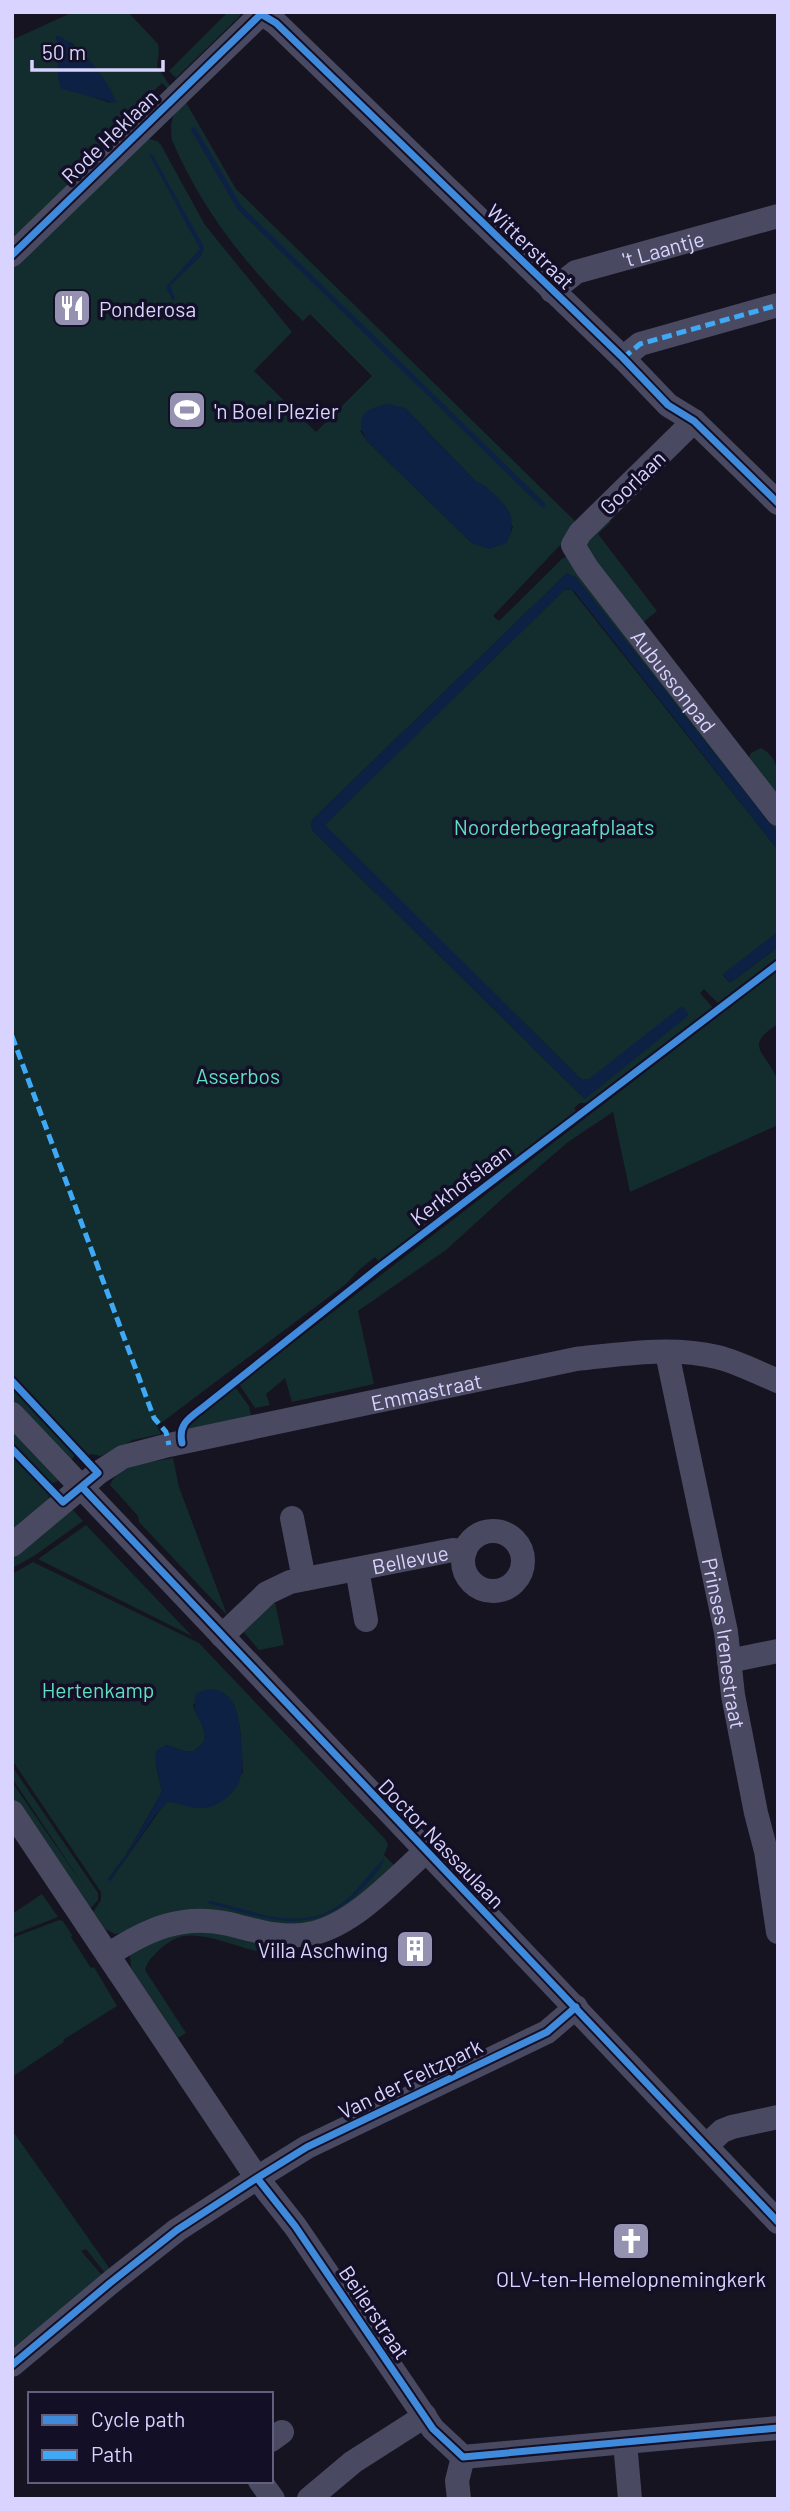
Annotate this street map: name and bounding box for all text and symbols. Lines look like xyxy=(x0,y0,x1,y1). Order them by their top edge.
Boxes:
scale bar xyxy=(32,28,163,72)
text: 50 m xyxy=(42,39,86,64)
street label: Rode Heklaan xyxy=(56,84,162,188)
street label: Witterstraat xyxy=(482,198,580,294)
street label: 't Laantje xyxy=(620,225,707,271)
restaurant icon: Ponderosa xyxy=(51,287,93,329)
place label: Ponderosa xyxy=(99,296,196,321)
sports icon: 'n Boel Plezier xyxy=(166,389,208,431)
place label: 'n Boel Plezier xyxy=(214,398,339,423)
street label: Goorlaan xyxy=(594,445,670,519)
street label: Aubussonpad xyxy=(627,624,722,737)
park label: Noorderbegraafplaats xyxy=(454,814,654,839)
park label: Asserbos xyxy=(196,1063,280,1088)
street label: Kerkhofslaan xyxy=(405,1138,515,1230)
street label: Emmastraat xyxy=(368,1367,484,1415)
street label: Bellevue xyxy=(370,1539,450,1578)
street label: Prinses Irenestraat xyxy=(698,1555,752,1731)
park label: Hertenkamp xyxy=(42,1677,154,1702)
street label: Doctor Nassaulaan xyxy=(374,1773,510,1913)
building icon: Villa Aschwing xyxy=(394,1928,436,1970)
place label: Villa Aschwing xyxy=(258,1937,388,1962)
street label: Van der Feltzpark xyxy=(334,2032,486,2124)
church icon: OLV-ten-Hemelopnemingkerk xyxy=(610,2220,652,2262)
street label: Beilerstraat xyxy=(335,2260,415,2364)
place label: OLV-ten-Hemelopnemingkerk xyxy=(496,2266,766,2291)
legend xyxy=(28,2392,273,2483)
text: Cycle path xyxy=(91,2406,185,2431)
text: Path xyxy=(91,2441,133,2466)

